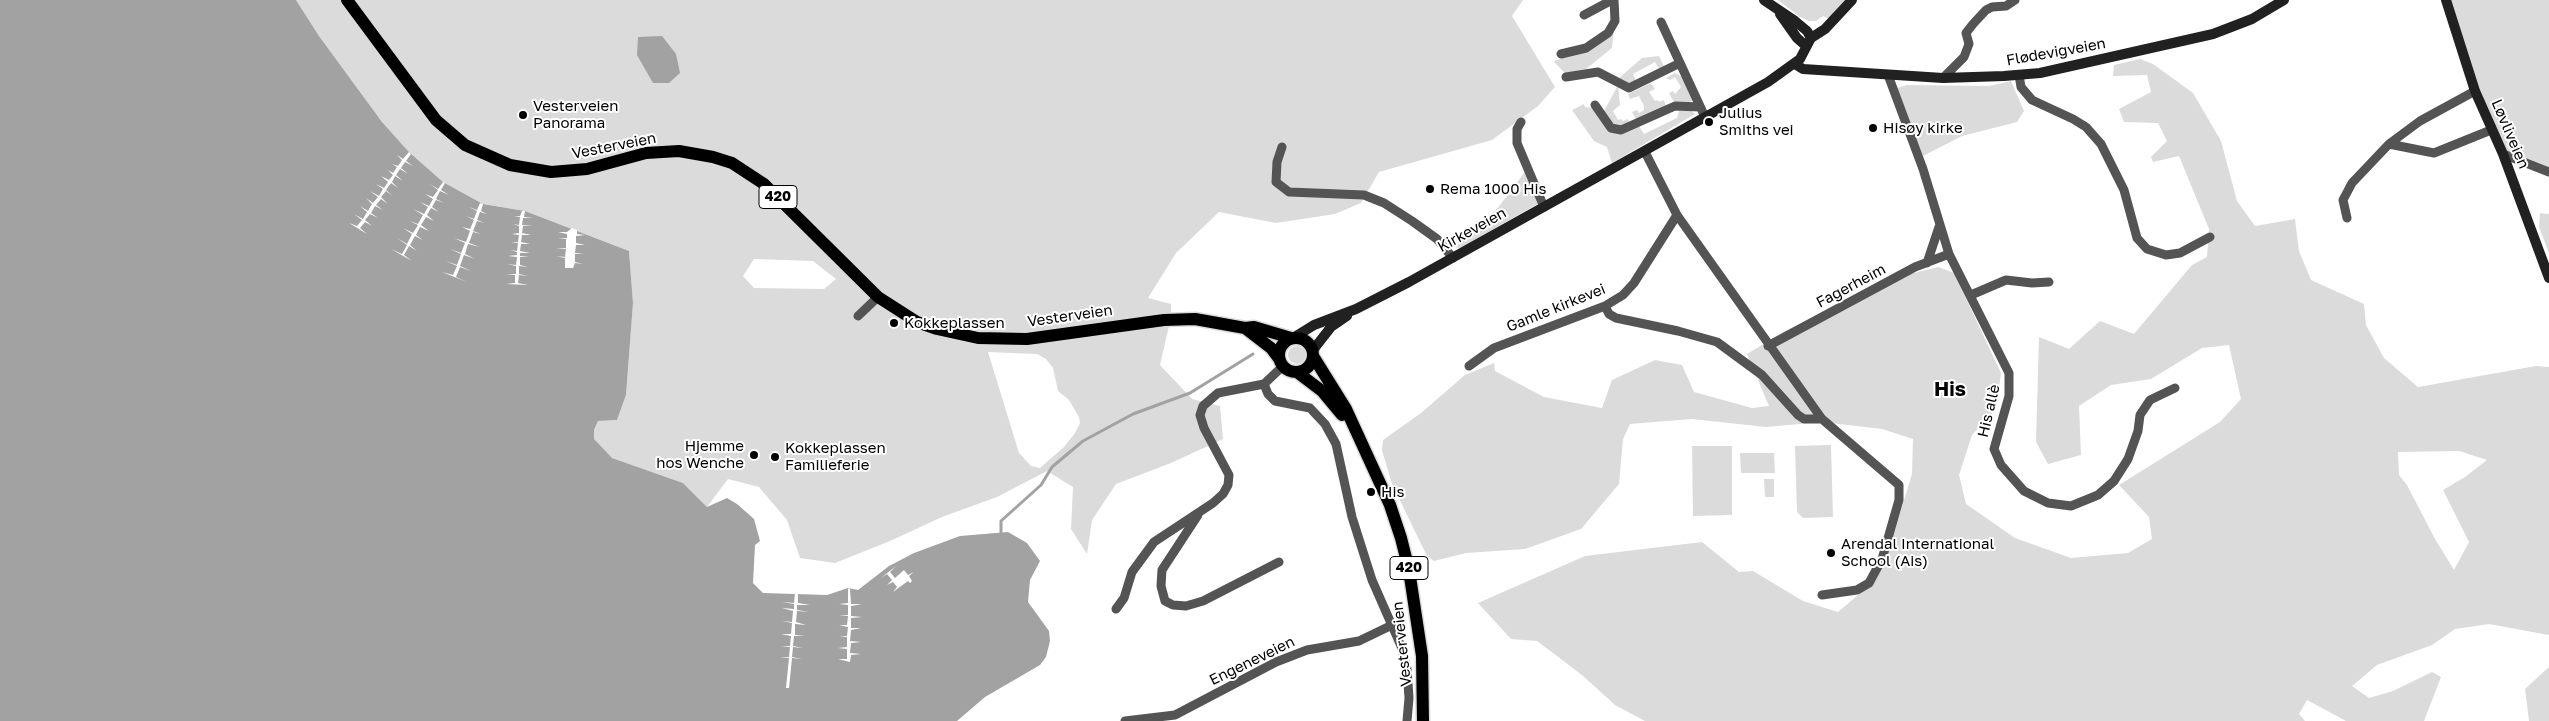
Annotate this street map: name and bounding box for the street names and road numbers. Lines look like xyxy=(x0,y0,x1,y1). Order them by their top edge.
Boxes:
street label: Flødevigveien xyxy=(2005,34,2107,70)
street label: Løvliveien xyxy=(2487,97,2533,171)
street label: Vesterveien xyxy=(570,129,658,163)
road number: 420 xyxy=(759,186,797,208)
street label: Kirkeveien xyxy=(1435,204,1509,256)
street label: Fagerheim xyxy=(1813,260,1889,312)
street label: Gamle kirkevei xyxy=(1504,280,1608,336)
street label: Vesterveien xyxy=(1026,301,1114,331)
street label: His allè xyxy=(1974,383,2004,439)
road number: 420 xyxy=(1390,556,1428,580)
street label: Vesterveien xyxy=(1389,601,1415,687)
street label: Engeneveien xyxy=(1206,633,1298,689)

